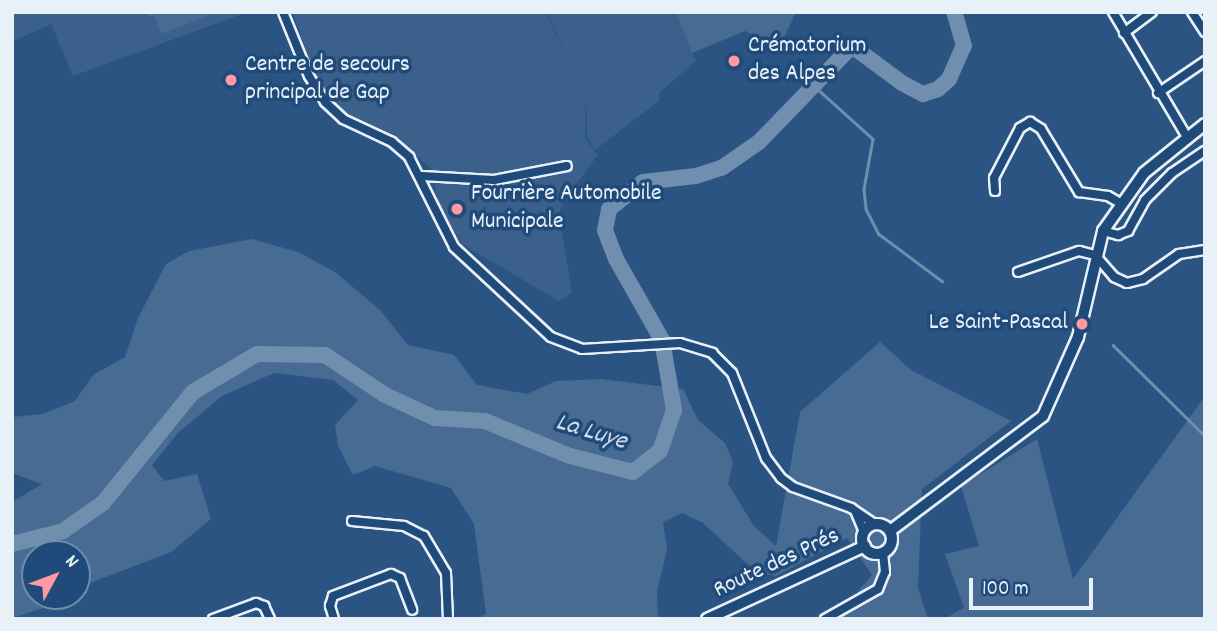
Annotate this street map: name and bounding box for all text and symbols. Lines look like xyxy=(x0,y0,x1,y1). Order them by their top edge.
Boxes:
place label: Crématorium des Alpes xyxy=(748,33,867,89)
place label: Centre de secours principal de Gap xyxy=(245,52,410,108)
marker: Crématorium des Alpes xyxy=(726,53,742,69)
marker: Centre de secours principal de Gap xyxy=(223,72,239,88)
place label: Fourrière Automobile Municipale xyxy=(471,181,661,237)
marker: Fourrière Automobile Municipale xyxy=(449,201,465,217)
place label: Le Saint-Pascal xyxy=(929,310,1068,338)
marker: Le Saint-Pascal xyxy=(1074,316,1090,332)
water label: La Luye xyxy=(552,407,630,459)
street label: Route des Prés xyxy=(710,522,844,606)
north arrow xyxy=(21,540,91,610)
text: N xyxy=(57,550,84,575)
scale bar xyxy=(972,564,1096,608)
text: 100 m xyxy=(982,575,1029,605)

